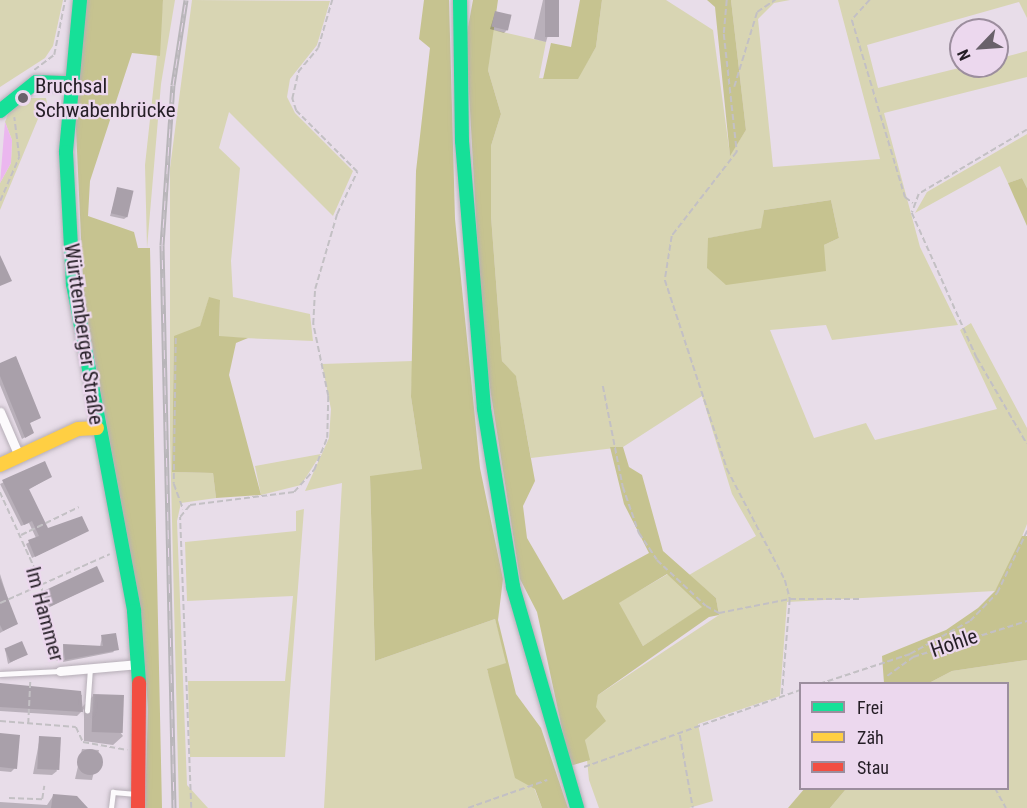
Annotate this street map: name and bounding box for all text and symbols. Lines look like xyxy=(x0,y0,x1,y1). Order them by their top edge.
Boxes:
north arrow xyxy=(949,18,1009,78)
text: N xyxy=(953,47,975,63)
place label: Bruchsal Schwabenbrücke xyxy=(35,73,176,123)
marker: Bruchsal Schwabenbrücke xyxy=(16,91,30,105)
street label: Württemberger Straße xyxy=(59,242,109,426)
street label: Im Hammer xyxy=(20,564,70,664)
street label: Hohle xyxy=(927,623,981,663)
legend xyxy=(799,682,1009,790)
text: Frei xyxy=(857,697,883,718)
text: Zäh xyxy=(857,727,884,748)
text: Stau xyxy=(857,757,889,778)

